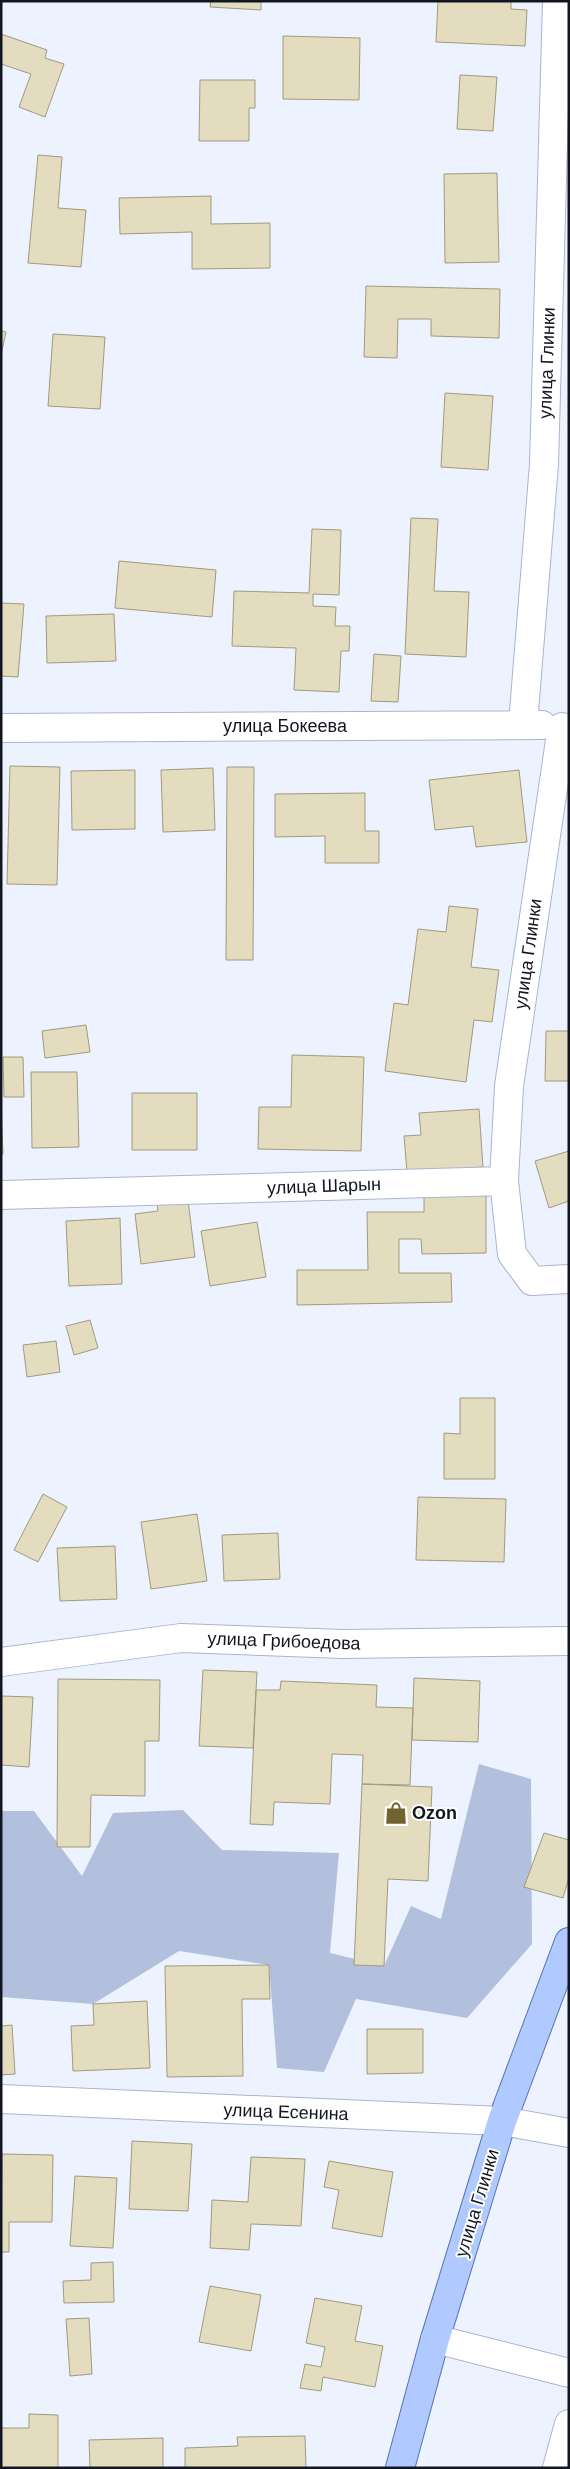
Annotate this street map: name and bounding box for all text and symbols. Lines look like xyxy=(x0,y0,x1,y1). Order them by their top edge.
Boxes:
street label: улица Глинки xyxy=(535,307,559,419)
street label: улица Бокеева xyxy=(223,716,348,736)
street label: улица Глинки xyxy=(510,897,546,1011)
street label: улица Шарын xyxy=(267,1174,381,1198)
street label: улица Грибоедова xyxy=(207,1628,362,1654)
shop icon: Ozon xyxy=(383,1800,409,1826)
place label: Ozon xyxy=(412,1803,457,1823)
street label: улица Есенина xyxy=(223,2100,350,2124)
street label: улица Глинки xyxy=(451,2147,503,2259)

